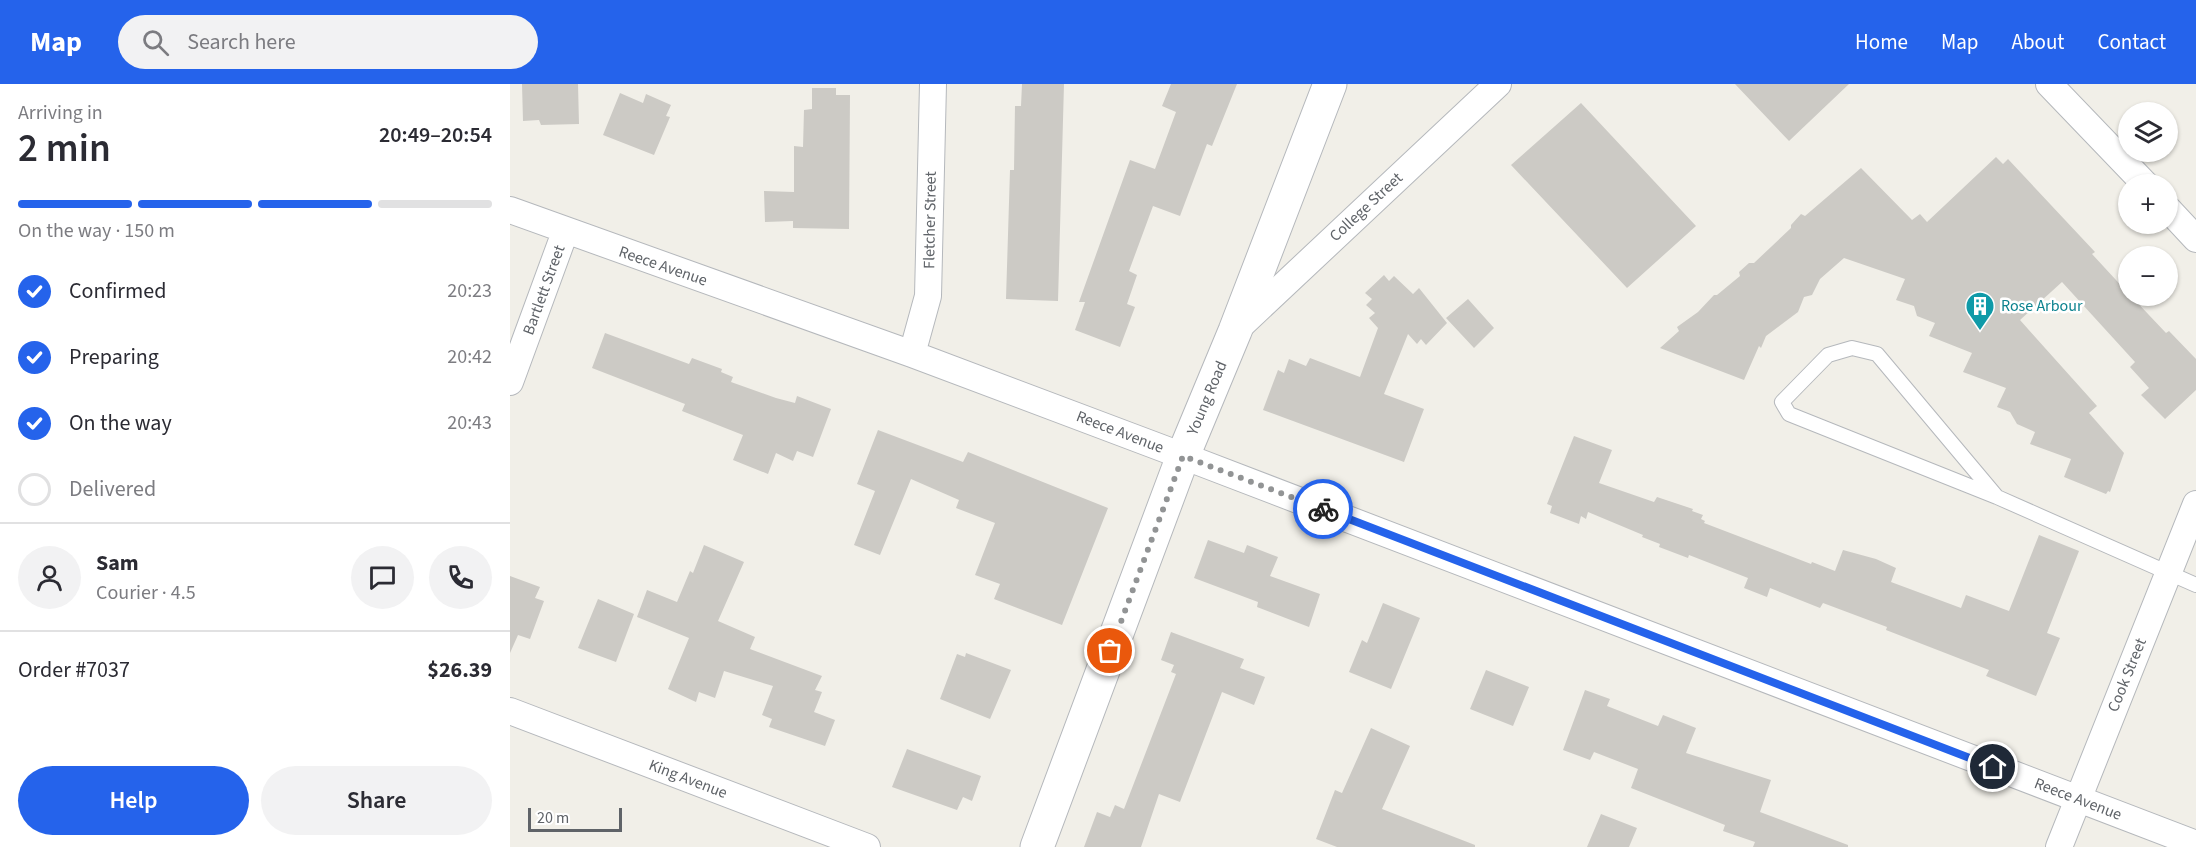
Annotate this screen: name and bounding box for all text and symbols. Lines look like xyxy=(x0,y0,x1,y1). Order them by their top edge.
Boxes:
search box xyxy=(118,15,538,69)
text: Map xyxy=(30,22,82,62)
icon: search xyxy=(139,26,172,59)
text: Search here xyxy=(187,26,296,58)
text: Home xyxy=(1855,27,1908,57)
text: Map xyxy=(1941,27,1979,57)
text: About xyxy=(2012,27,2064,57)
text: Contact xyxy=(2097,27,2166,57)
text: Arriving in xyxy=(18,99,103,127)
map controls xyxy=(2118,102,2178,306)
button: layers xyxy=(2118,102,2178,162)
text: 20:49–20:54 xyxy=(379,119,492,151)
text: 2 min xyxy=(18,121,111,177)
street label: College Street xyxy=(1325,167,1408,247)
street label: Fletcher Street xyxy=(918,170,942,269)
button: + xyxy=(2118,174,2178,234)
text: On the way · 150 m xyxy=(18,217,175,245)
street label: Bartlett Street xyxy=(518,241,571,338)
street label: Reece Avenue xyxy=(616,241,710,291)
button: − xyxy=(2118,246,2178,306)
icon: check xyxy=(18,275,51,308)
text: Confirmed xyxy=(69,275,166,307)
text: 20:23 xyxy=(447,277,492,305)
building icon: Rose Arbour xyxy=(1964,290,1996,332)
place label: Rose Arbour xyxy=(2001,295,2083,317)
icon: check xyxy=(18,341,51,374)
text: Preparing xyxy=(69,341,159,373)
text: 20:42 xyxy=(447,343,492,371)
street label: Young Road xyxy=(1181,357,1233,439)
street label: Reece Avenue xyxy=(1073,405,1167,459)
icon: check xyxy=(18,407,51,440)
text: On the way xyxy=(69,407,172,439)
text: 20:43 xyxy=(447,409,492,437)
text: Delivered xyxy=(69,473,156,505)
courier xyxy=(1293,479,1353,539)
icon: bike xyxy=(1307,493,1340,526)
button: person xyxy=(18,546,81,609)
button: chat xyxy=(351,546,414,609)
button: phone xyxy=(429,546,492,609)
text: Sam xyxy=(96,547,139,579)
text: Courier · 4.5 xyxy=(96,579,196,607)
pin xyxy=(1084,625,1135,676)
icon: bag xyxy=(1093,634,1126,667)
street label: Cook Street xyxy=(2102,634,2152,715)
text: Order #7037 xyxy=(18,654,130,686)
text: $26.39 xyxy=(427,654,492,686)
pin xyxy=(1967,741,2018,792)
icon: home xyxy=(1976,750,2009,783)
street label: King Avenue xyxy=(646,754,731,804)
button: Help xyxy=(18,766,249,835)
button: Share xyxy=(261,766,492,835)
street label: Reece Avenue xyxy=(2031,772,2125,826)
scale bar xyxy=(528,805,622,832)
text: 20 m xyxy=(537,807,569,829)

